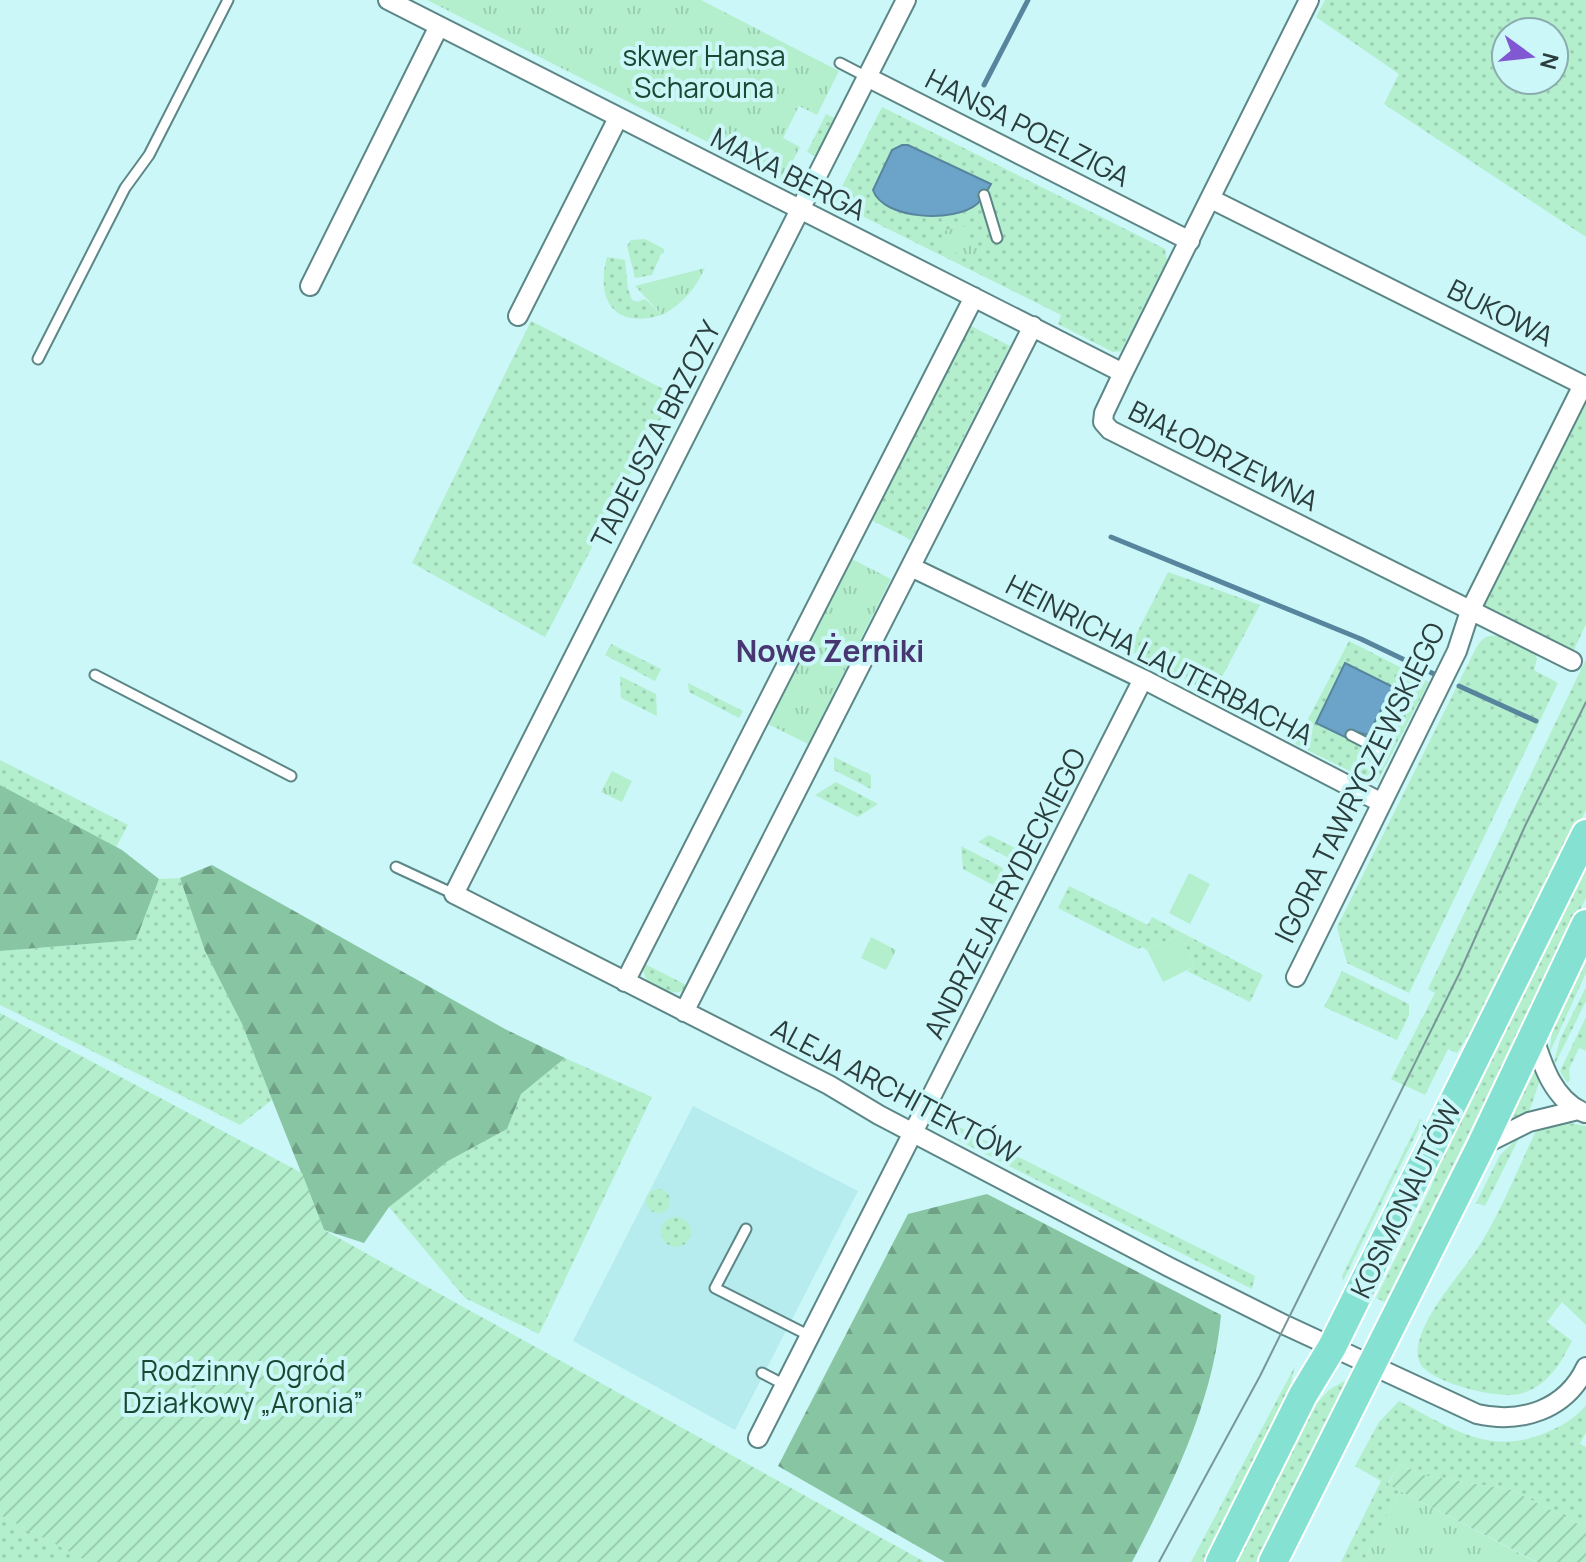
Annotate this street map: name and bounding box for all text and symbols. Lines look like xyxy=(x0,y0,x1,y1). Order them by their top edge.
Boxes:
north arrow xyxy=(1490,16,1570,96)
park label: skwer Hansa Scharouna xyxy=(622,36,786,106)
text: N xyxy=(1533,50,1566,73)
street label: HANSA POELZIGA xyxy=(919,59,1137,195)
street label: MAXA BERGA xyxy=(705,118,873,228)
street label: BUKOWA xyxy=(1442,269,1561,355)
street label: TADEUSZA BRZOZY xyxy=(581,313,729,554)
street label: BIAŁODRZEWNA xyxy=(1123,391,1326,519)
street label: HEINRICHA LAUTERBACHA xyxy=(1000,565,1320,753)
street label: IGORA TAWRYCZEWSKIEGO xyxy=(1265,616,1453,948)
district label: Nowe Żerniki xyxy=(736,630,924,671)
street label: ANDRZEJA FRYDECKIEGO xyxy=(914,741,1094,1045)
street label: ALEJA ARCHITEKTÓW xyxy=(765,1008,1027,1172)
street label: KOSMONAUTÓW xyxy=(1341,1094,1469,1304)
park label: Rodzinny Ogród Działkowy „Aronia” xyxy=(123,1351,363,1421)

